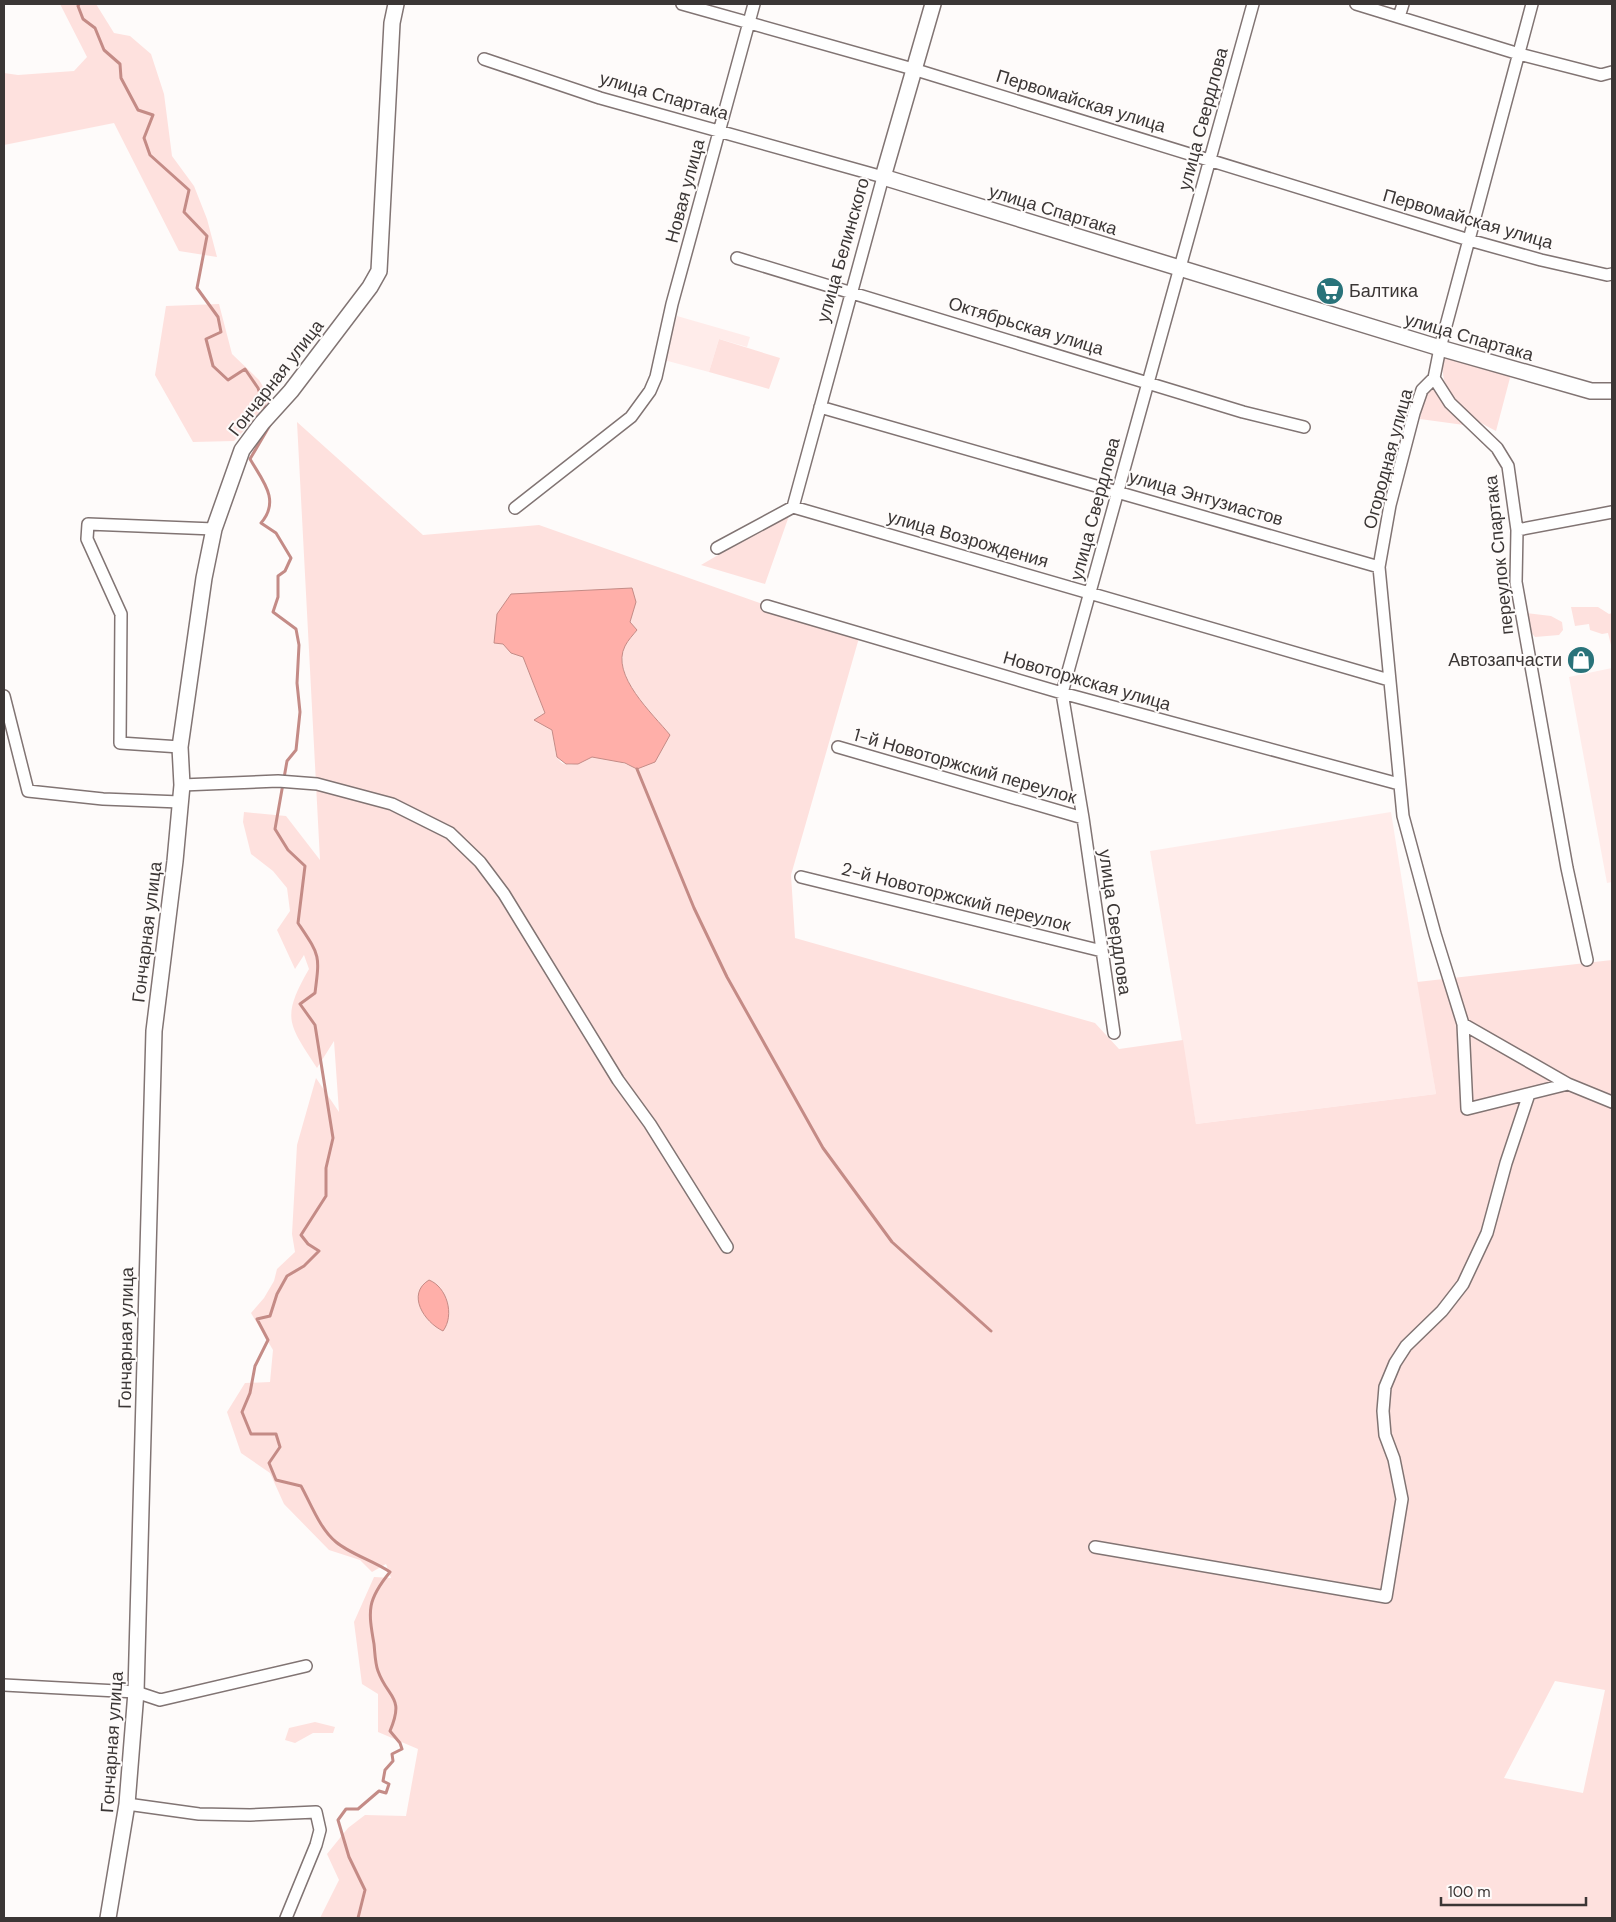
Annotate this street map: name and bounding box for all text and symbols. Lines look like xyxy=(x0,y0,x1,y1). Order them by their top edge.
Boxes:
street label: улица Свердлова xyxy=(1172,44,1234,193)
street label: Первомайская улица xyxy=(993,64,1170,139)
street label: улица Спартака xyxy=(597,66,732,126)
street label: Новая улица xyxy=(660,136,711,245)
street label: улица Белинского xyxy=(811,175,875,325)
street label: улица Спартака xyxy=(986,179,1121,241)
street label: Первомайская улица xyxy=(1380,183,1557,255)
supermarket icon: Балтика xyxy=(1315,276,1345,306)
place label: Балтика xyxy=(1349,279,1419,303)
street label: Октябрьская улица xyxy=(945,291,1107,361)
street label: улица Спартака xyxy=(1402,307,1537,367)
street label: Гончарная улица xyxy=(223,314,330,441)
street label: Огородная улица xyxy=(1358,385,1419,532)
street label: улица Свердлова xyxy=(1064,434,1126,583)
street label: улица Энтузиастов xyxy=(1126,464,1286,532)
street label: переулок Спартака xyxy=(1479,473,1519,636)
street label: улица Возрождения xyxy=(885,505,1051,573)
shop icon: Автозапчасти xyxy=(1566,645,1596,675)
street label: Новоторжская улица xyxy=(1000,646,1175,717)
place label: Автозапчасти xyxy=(1448,648,1562,672)
street label: 1-й Новоторжский переулок xyxy=(851,723,1079,809)
street label: улица Свердлова xyxy=(1093,848,1137,997)
street label: 2-й Новоторжский переулок xyxy=(839,857,1073,937)
street label: Гончарная улица xyxy=(126,859,168,1004)
street label: Гончарная улица xyxy=(113,1266,139,1409)
street label: Гончарная улица xyxy=(95,1669,129,1814)
scale bar xyxy=(1441,1874,1586,1906)
text: 100 m xyxy=(1448,1882,1491,1902)

